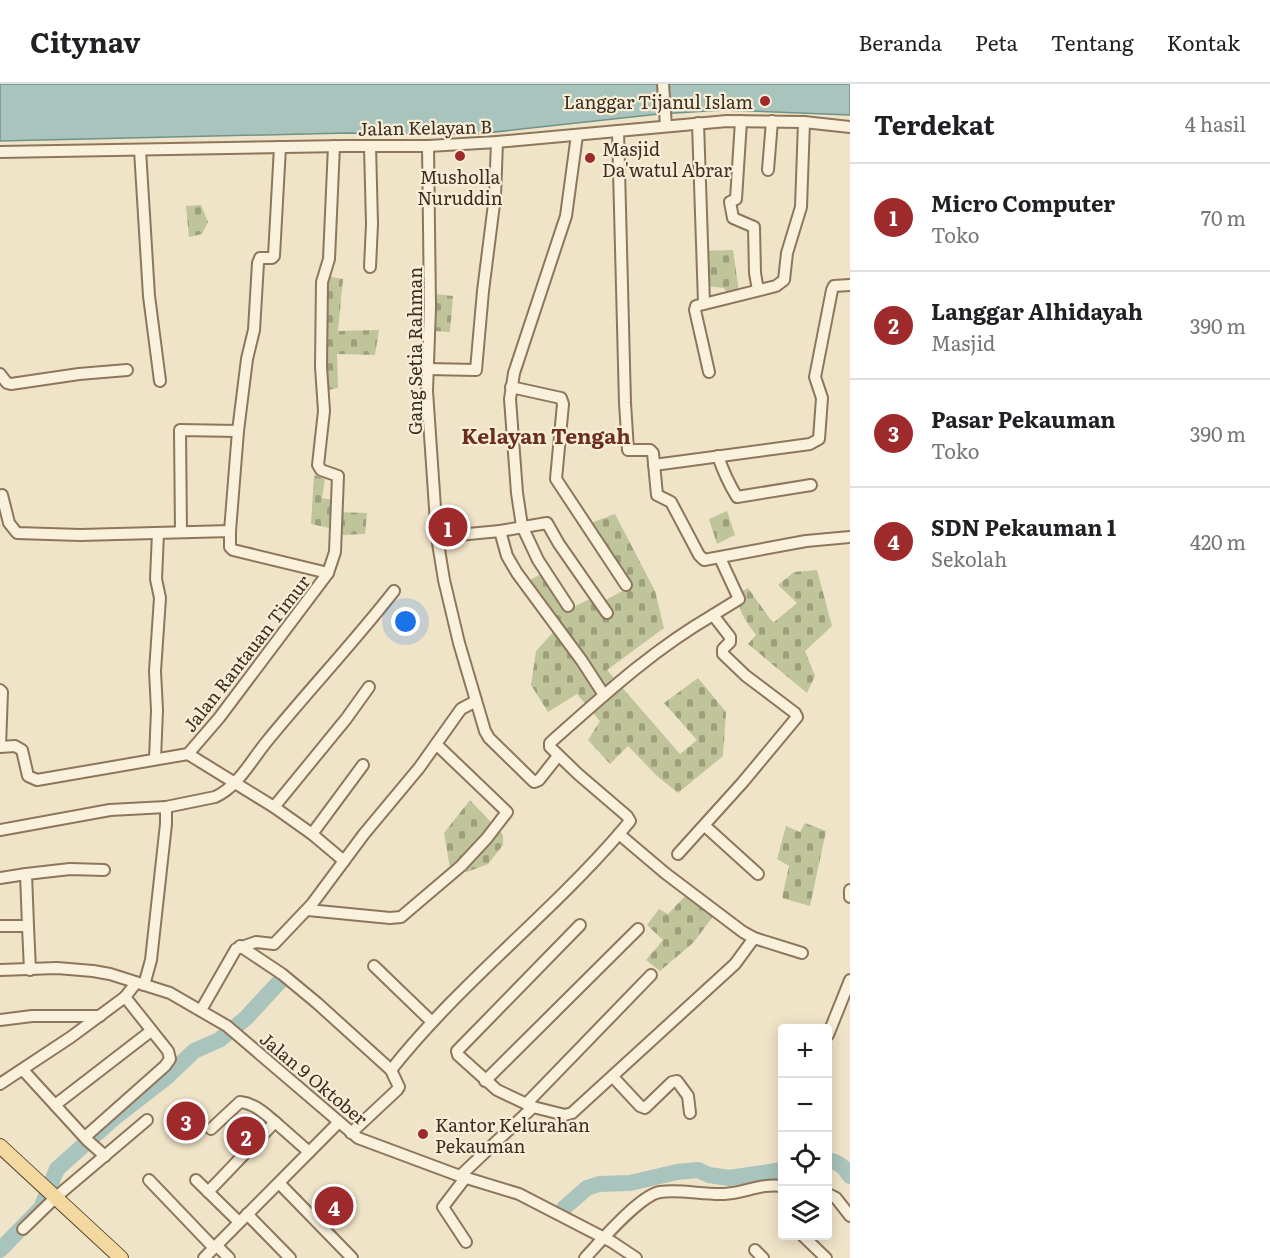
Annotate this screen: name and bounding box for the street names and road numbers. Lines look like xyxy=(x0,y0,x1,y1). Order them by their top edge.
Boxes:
street label: Jalan Kelayan B xyxy=(358,112,492,142)
street label: Gang Setia Rahman xyxy=(401,267,428,435)
street label: Jalan Rantauan Timur xyxy=(176,568,316,737)
street label: Jalan 9 Oktober xyxy=(254,1025,374,1131)

